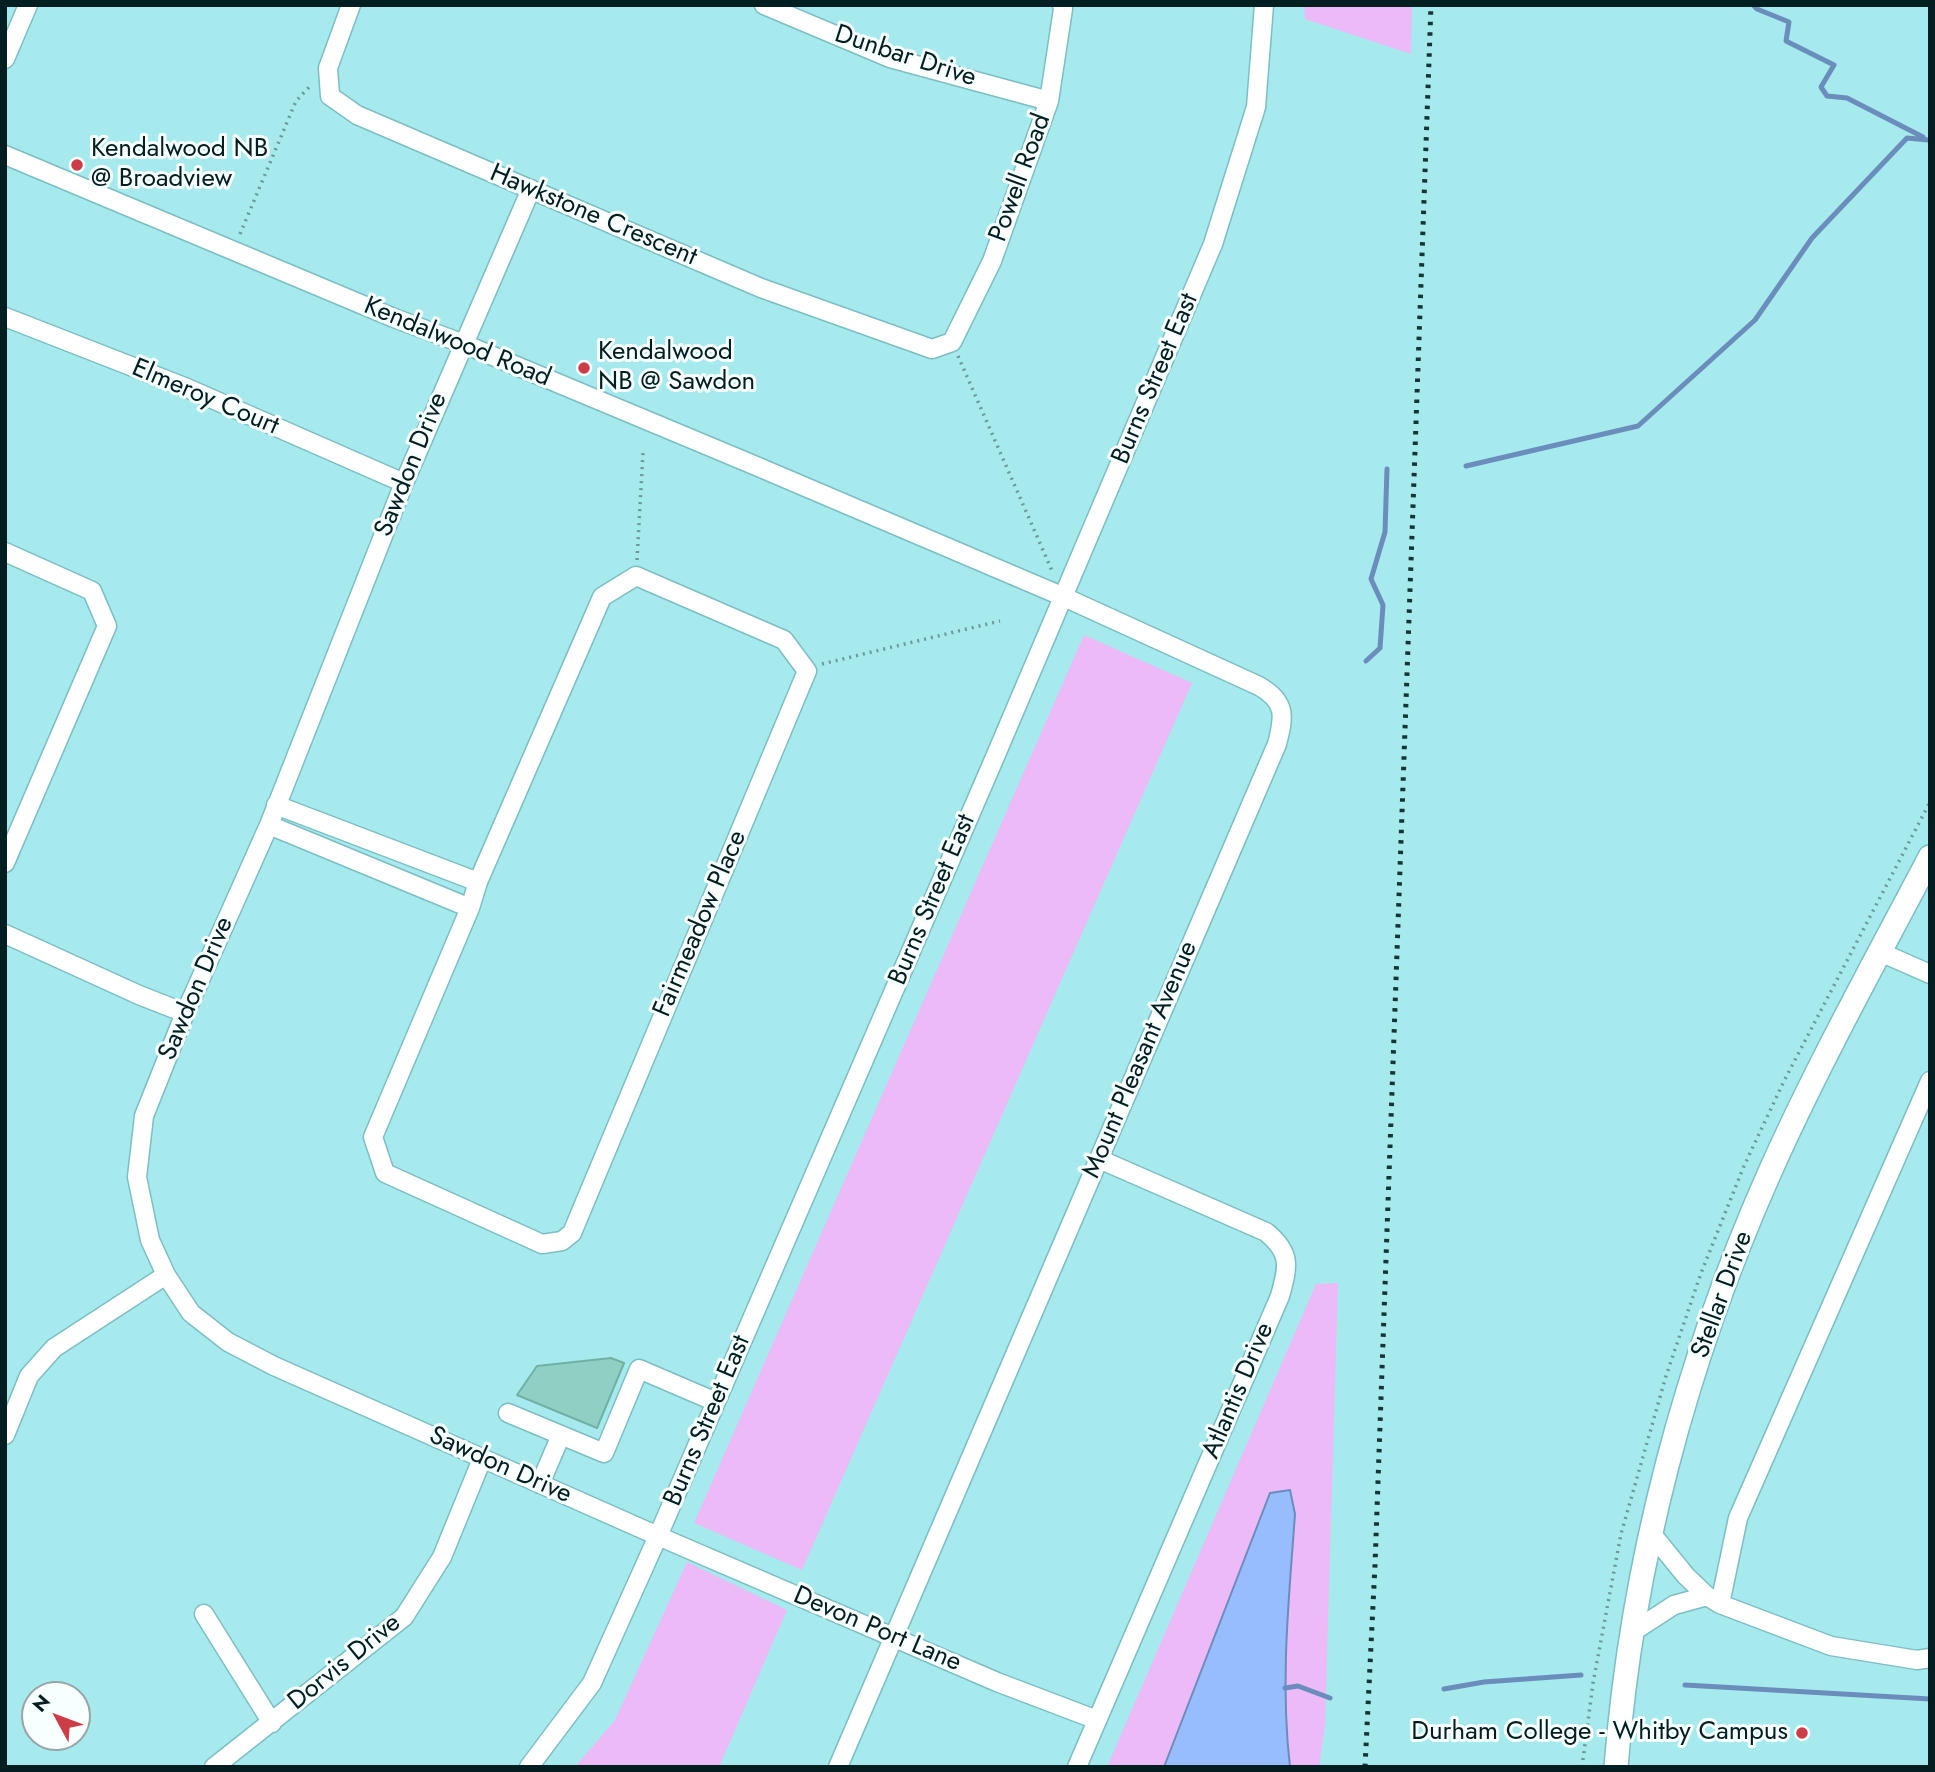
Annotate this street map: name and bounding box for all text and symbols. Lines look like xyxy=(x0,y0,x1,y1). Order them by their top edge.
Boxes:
street label: Dunbar Drive xyxy=(830,19,980,95)
street label: Powell Road xyxy=(983,110,1059,246)
place label: Kendalwood NB @ Broadview xyxy=(91,134,268,196)
marker: Kendalwood NB @ Broadview xyxy=(69,157,85,173)
street label: Hawkstone Crescent xyxy=(485,158,701,274)
street label: Burns Street East xyxy=(1106,289,1206,469)
street label: Kendalwood Road xyxy=(359,291,555,395)
place label: Kendalwood NB @ Sawdon xyxy=(598,337,755,398)
street label: Elmeroy Court xyxy=(127,353,283,443)
marker: Kendalwood NB @ Sawdon xyxy=(576,360,592,376)
street label: Sawdon Drive xyxy=(369,388,455,542)
street label: Burns Street East xyxy=(883,810,983,990)
street label: Fairmeadow Place xyxy=(648,826,754,1022)
street label: Sawdon Drive xyxy=(153,913,241,1065)
street label: Mount Pleasant Avenue xyxy=(1077,937,1205,1183)
street label: Stellar Drive xyxy=(1686,1227,1760,1363)
street label: Atlantis Drive xyxy=(1196,1318,1282,1464)
street label: Burns Street East xyxy=(658,1331,758,1511)
street label: Sawdon Drive xyxy=(424,1421,576,1511)
street label: Devon Port Lane xyxy=(788,1581,966,1679)
street label: Dorvis Drive xyxy=(282,1608,408,1718)
north arrow xyxy=(21,1681,91,1751)
text: N xyxy=(26,1689,56,1718)
place label: Durham College - Whitby Campus xyxy=(1411,1717,1788,1749)
marker: Durham College - Whitby Campus xyxy=(1794,1725,1810,1741)

